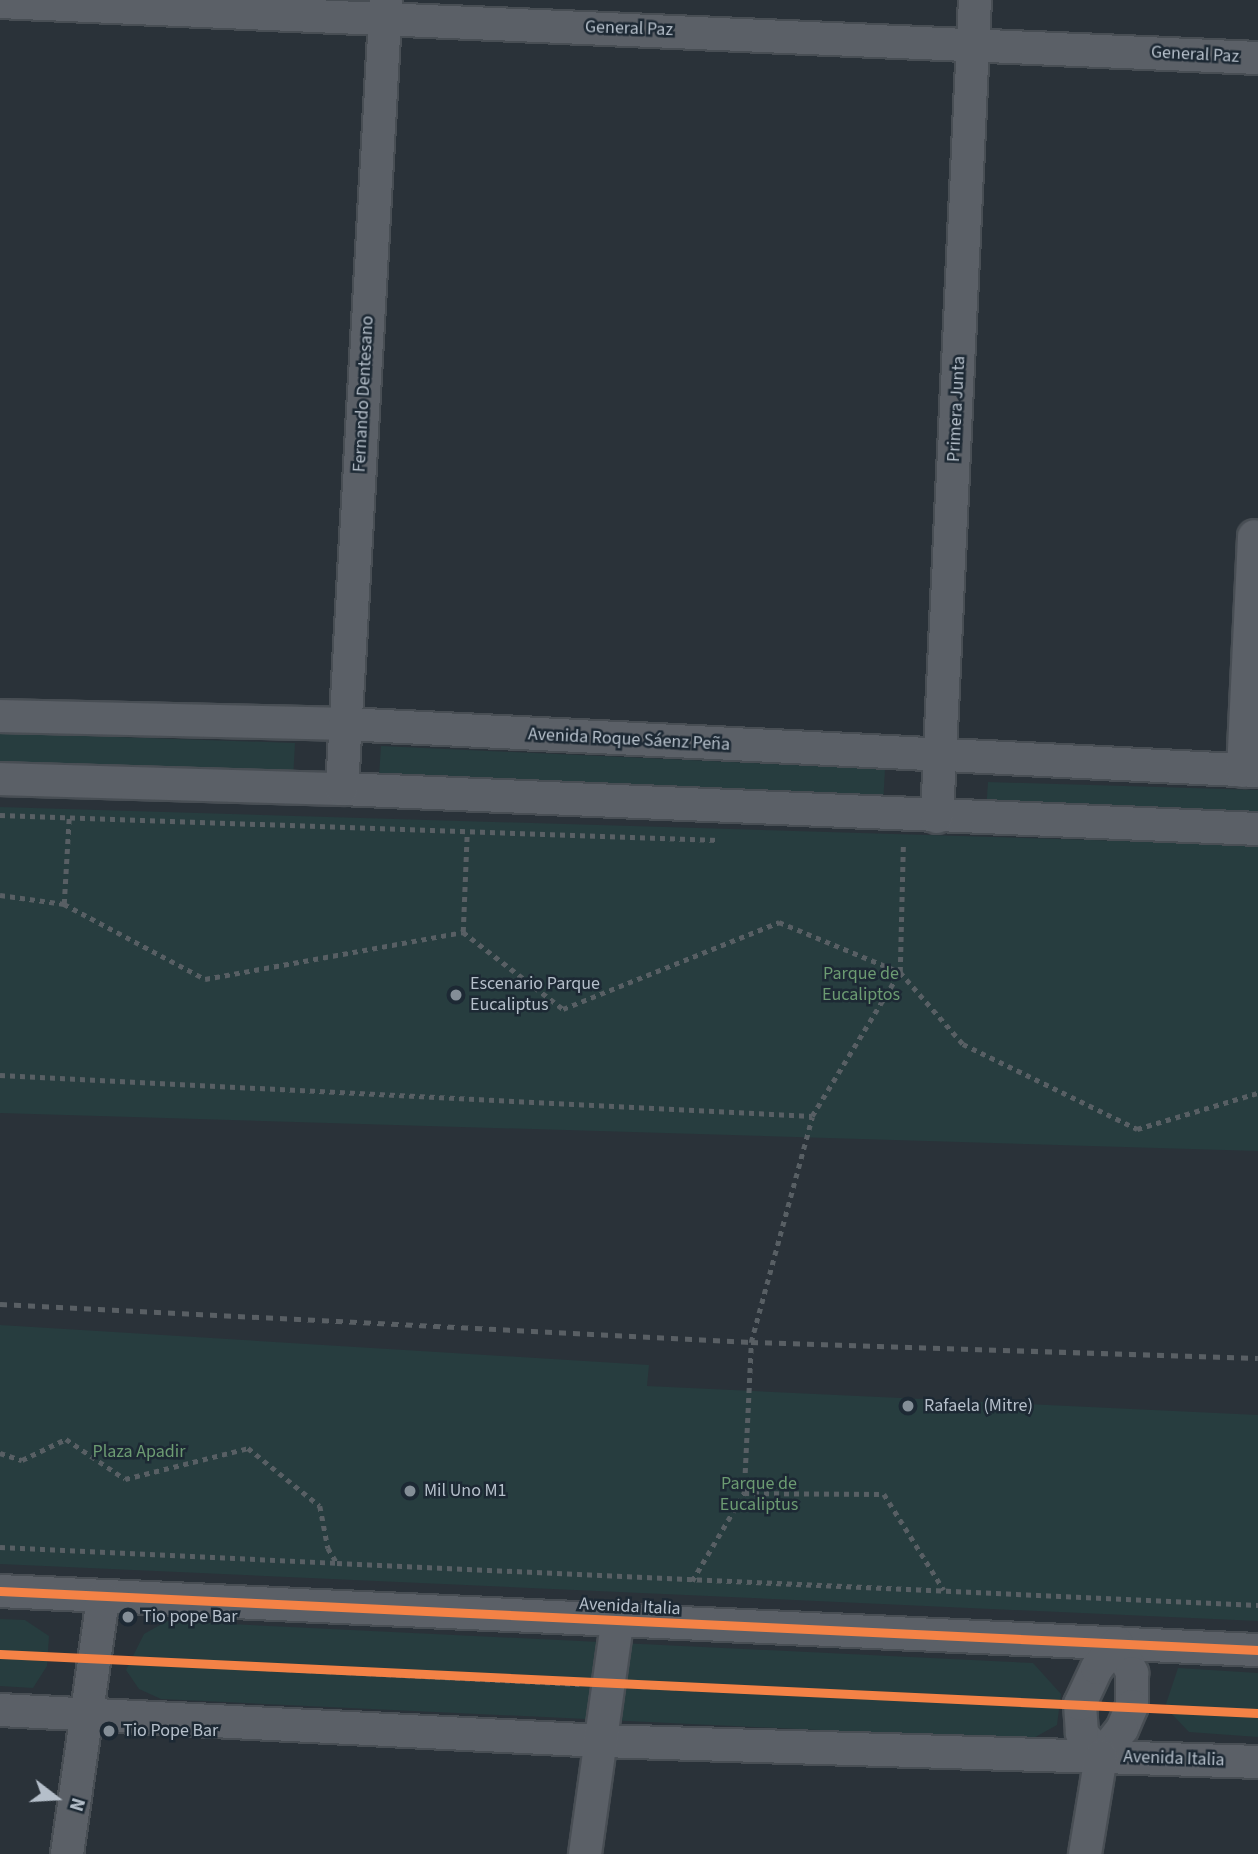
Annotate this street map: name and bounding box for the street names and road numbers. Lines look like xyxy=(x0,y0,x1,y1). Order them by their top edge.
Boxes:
street label: General Paz xyxy=(585,17,673,41)
street label: General Paz xyxy=(1150,42,1240,68)
street label: Fernando Dentesano xyxy=(349,315,379,473)
street label: Primera Junta xyxy=(943,355,971,463)
street label: Avenida Roque Sáenz Peña xyxy=(527,724,731,756)
street label: Avenida Italia xyxy=(579,1594,681,1620)
street label: Avenida Italia xyxy=(1123,1746,1225,1772)

